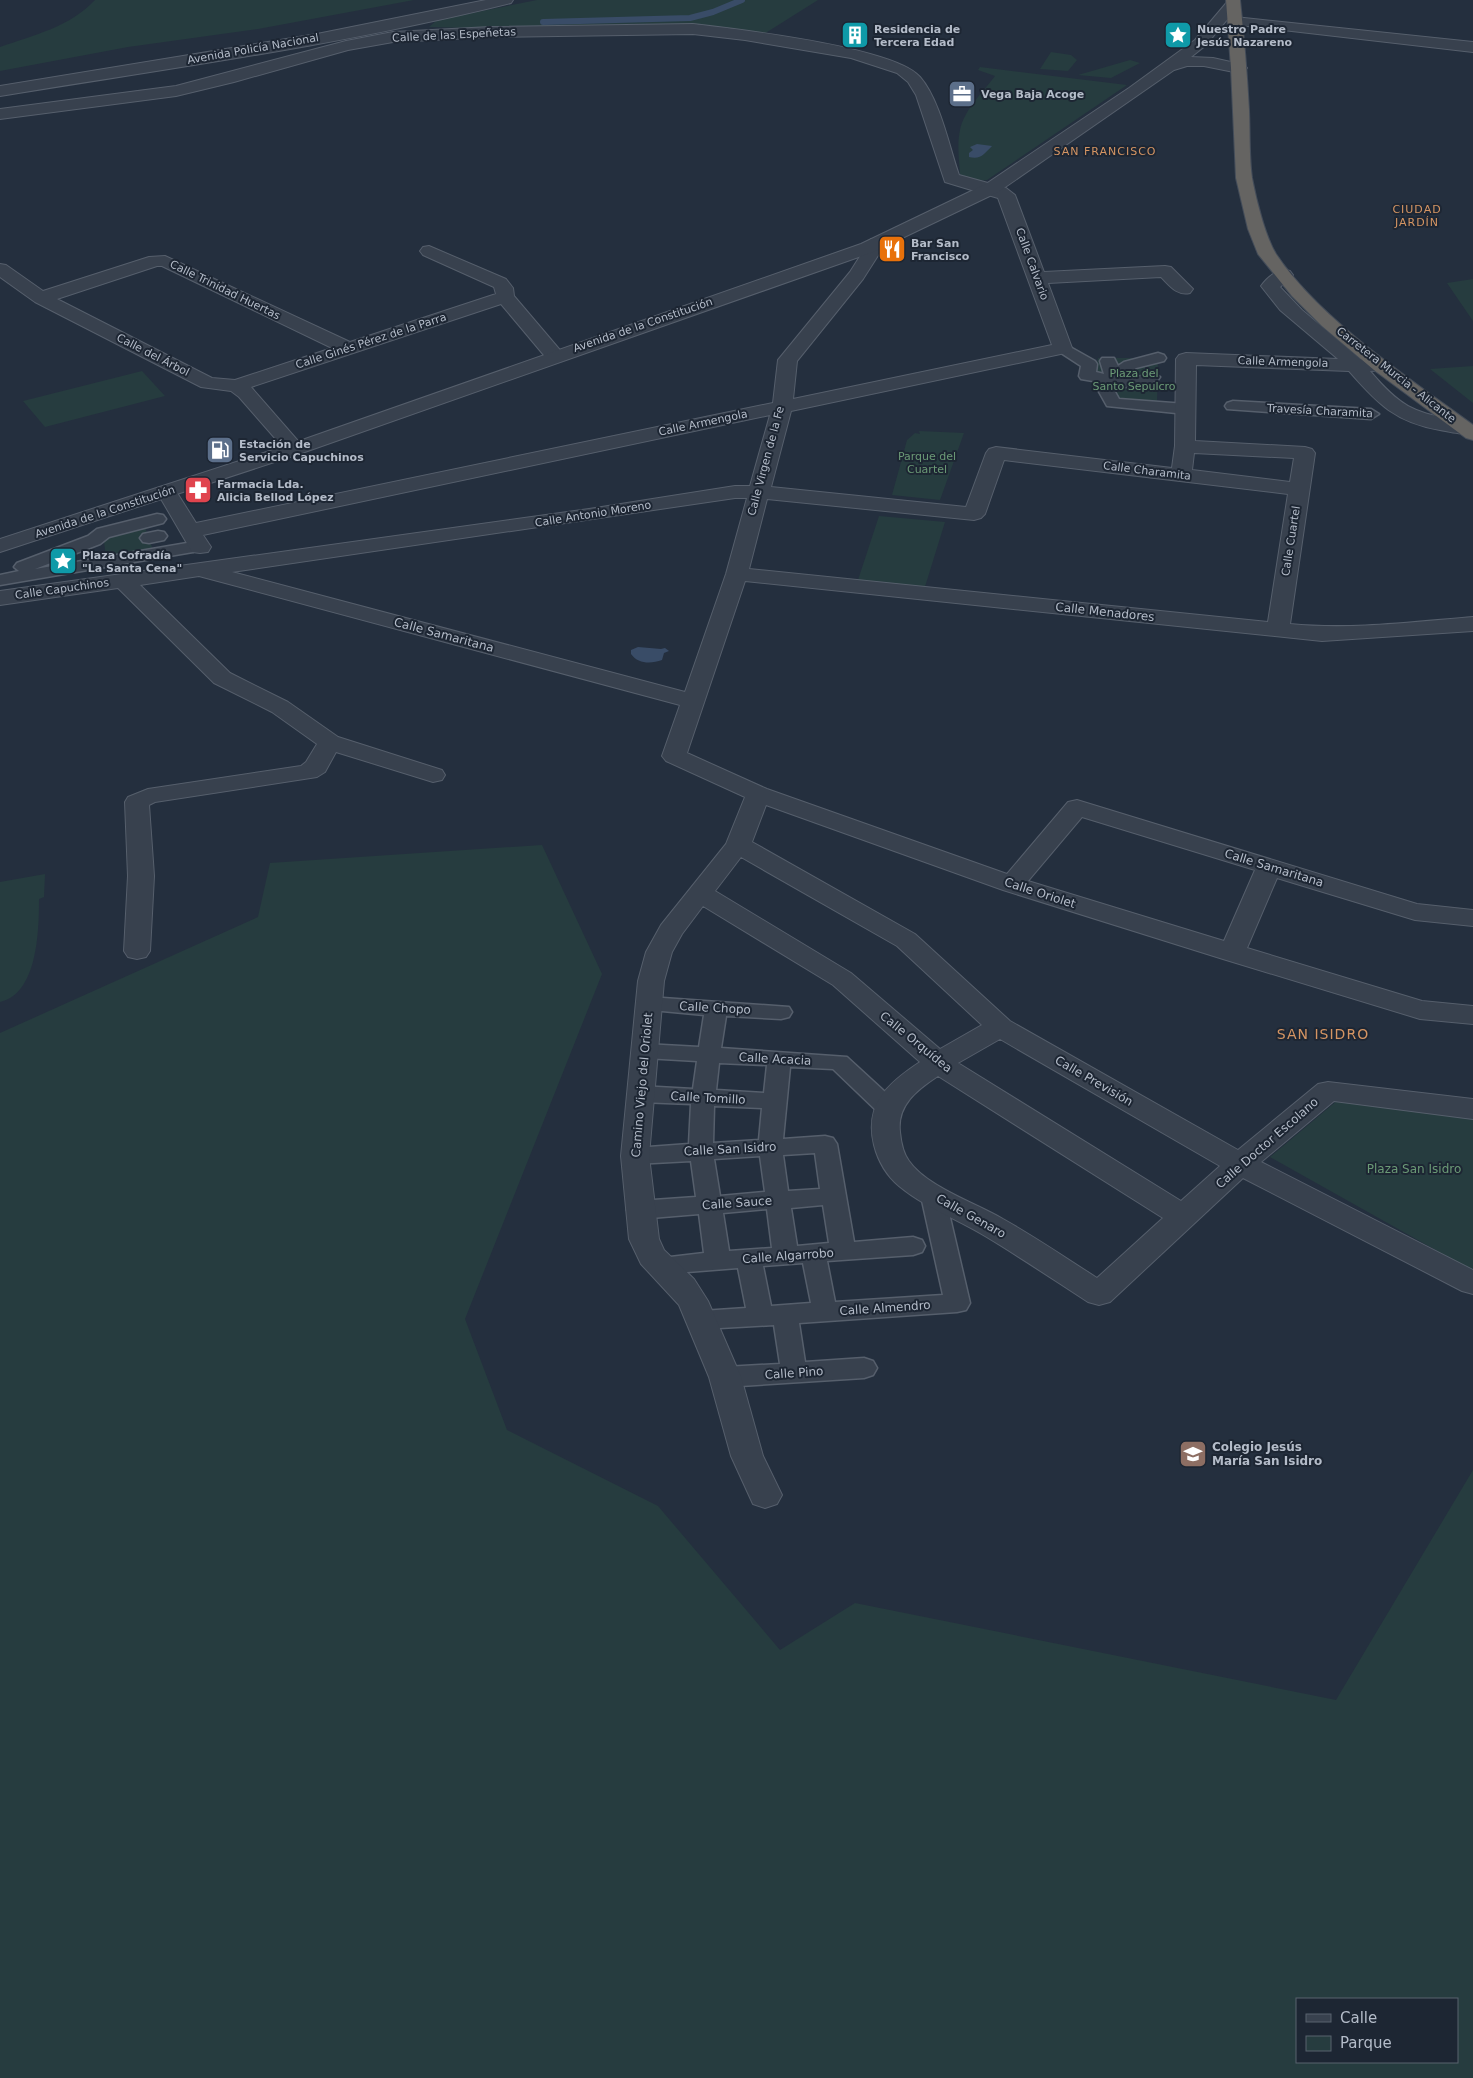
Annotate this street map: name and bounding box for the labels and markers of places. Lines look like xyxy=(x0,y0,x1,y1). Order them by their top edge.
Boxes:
building icon: Residencia de Tercera Edad xyxy=(840,20,870,50)
place icon: Nuestro Padre Jesús Nazareno xyxy=(1163,20,1193,50)
place label: Residencia de Tercera Edad xyxy=(874,23,960,49)
place label: Nuestro Padre Jesús Nazareno xyxy=(1196,23,1292,49)
office icon: Vega Baja Acoge xyxy=(947,79,977,109)
place label: Vega Baja Acoge xyxy=(981,88,1084,101)
restaurant icon: Bar San Francisco xyxy=(877,234,907,264)
place label: Bar San Francisco xyxy=(911,237,970,263)
fuel station icon: Estación de Servicio Capuchinos xyxy=(205,435,235,465)
place label: Estación de Servicio Capuchinos xyxy=(239,438,364,464)
pharmacy icon: Farmacia Lda. Alicia Bellod López xyxy=(183,475,213,505)
place label: Farmacia Lda. Alicia Bellod López xyxy=(217,478,334,504)
place icon: Plaza Cofradía "La Santa Cena" xyxy=(48,546,78,576)
place label: Plaza Cofradía "La Santa Cena" xyxy=(82,549,182,575)
school or university icon: Colegio Jesús María San Isidro xyxy=(1178,1439,1208,1469)
place label: Colegio Jesús María San Isidro xyxy=(1212,1440,1322,1468)

